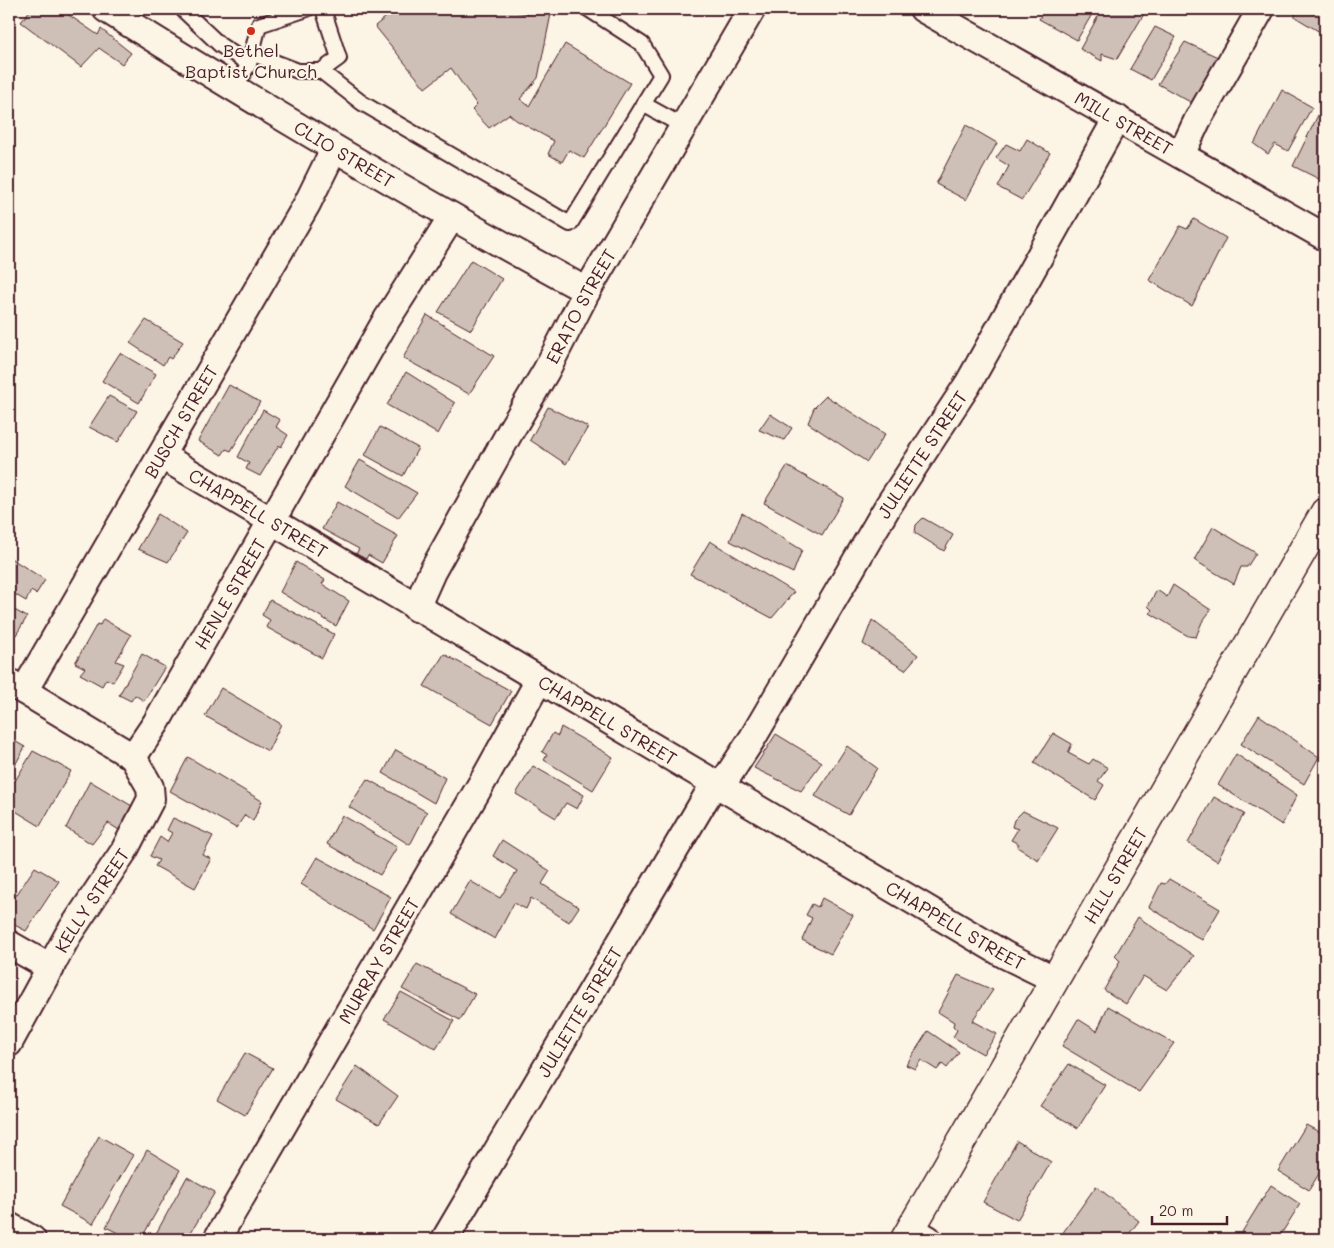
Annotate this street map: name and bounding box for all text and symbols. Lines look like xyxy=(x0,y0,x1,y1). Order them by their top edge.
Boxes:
marker: Bethel Baptist Church xyxy=(245,25,257,37)
place label: Bethel Baptist Church xyxy=(185,38,317,83)
street label: MILL STREET xyxy=(1070,86,1177,160)
street label: CLIO STREET xyxy=(290,115,399,193)
street label: ERATO STREET xyxy=(540,244,621,367)
street label: BUSCH STREET xyxy=(138,360,223,482)
street label: JULIETTE STREET xyxy=(871,386,972,523)
street label: CHAPPELL STREET xyxy=(184,463,332,564)
street label: HENLE STREET xyxy=(189,534,271,654)
street label: CHAPPELL STREET xyxy=(534,669,682,770)
street label: HILL STREET xyxy=(1078,823,1152,928)
street label: KELLY STREET xyxy=(49,843,135,957)
street label: CHAPPELL STREET xyxy=(881,875,1029,975)
street label: MURRAY STREET xyxy=(333,893,425,1028)
street label: JULIETTE STREET xyxy=(531,942,627,1082)
scale bar xyxy=(1152,1193,1226,1225)
text: 20 m xyxy=(1159,1200,1193,1220)

